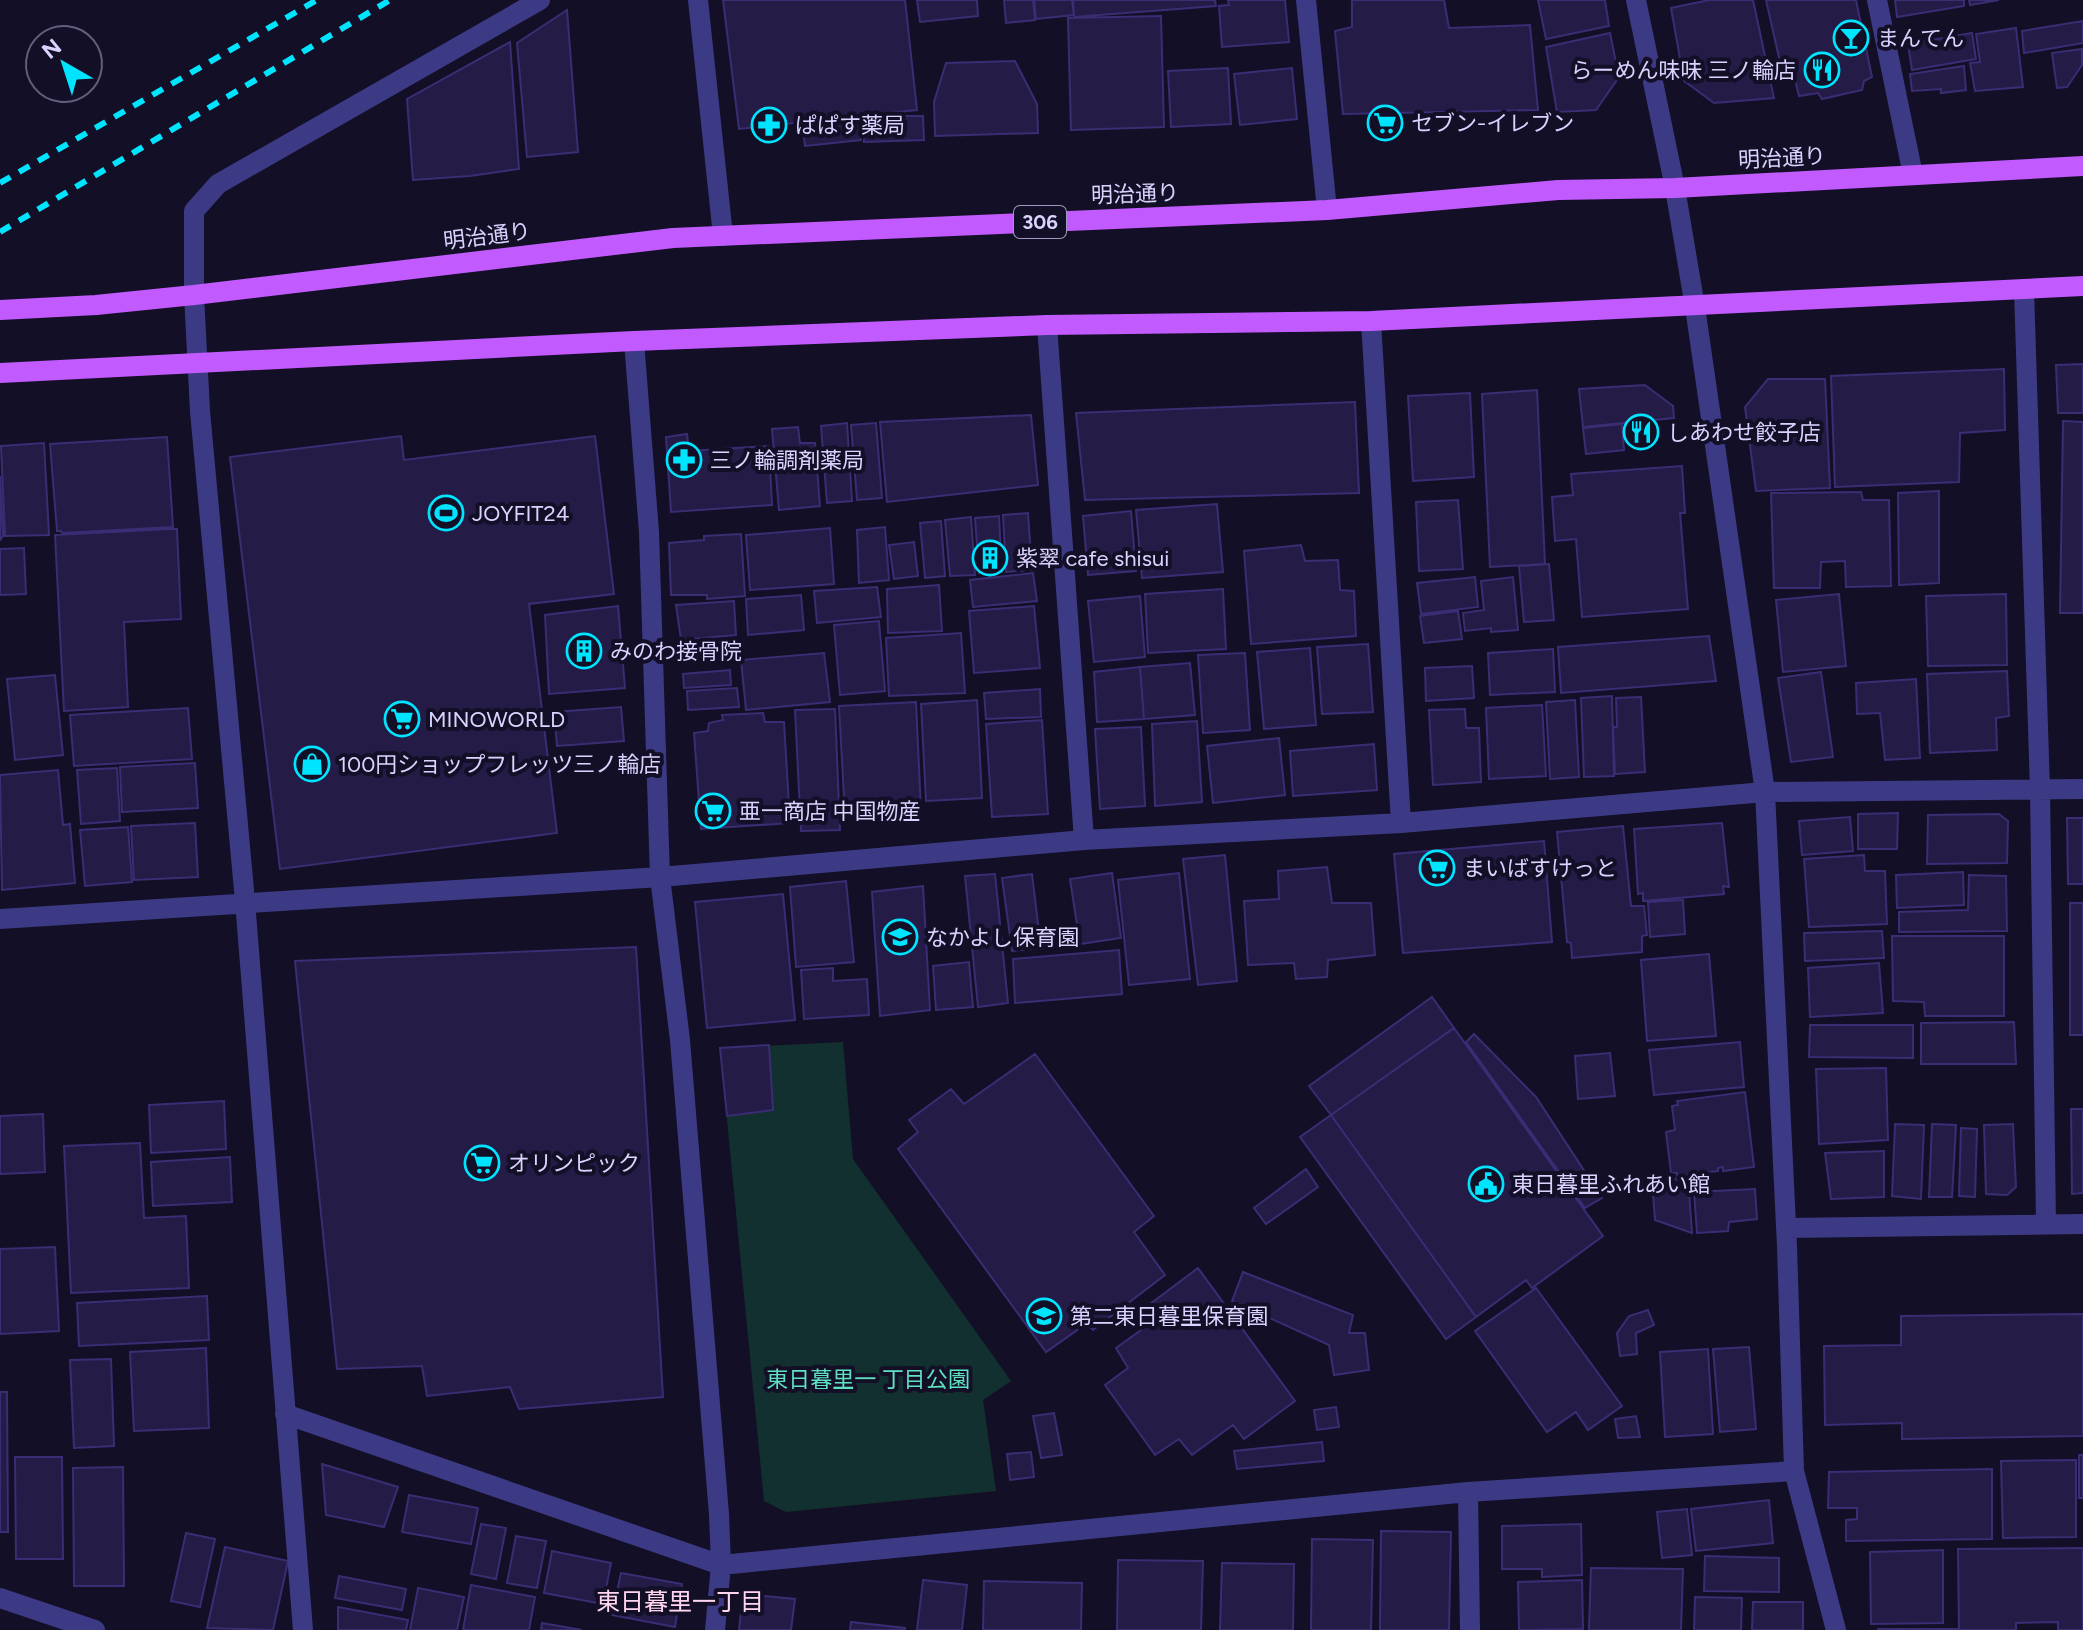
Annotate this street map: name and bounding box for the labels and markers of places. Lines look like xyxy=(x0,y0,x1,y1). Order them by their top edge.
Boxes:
bar icon: まんてん xyxy=(1832,19,1870,57)
place label: まんてん xyxy=(1877,25,1964,52)
restaurant icon: らーめん味味 三ノ輪店 xyxy=(1803,51,1841,89)
place label: らーめん味味 三ノ輪店 xyxy=(1571,57,1796,84)
supermarket icon: セブン-イレブン xyxy=(1366,104,1404,142)
pharmacy icon: ぱぱす薬局 xyxy=(750,106,788,144)
place label: セブン-イレブン xyxy=(1411,110,1574,137)
place label: ぱぱす薬局 xyxy=(795,112,905,139)
restaurant icon: しあわせ餃子店 xyxy=(1622,413,1660,451)
place label: しあわせ餃子店 xyxy=(1667,419,1821,446)
pharmacy icon: 三ノ輪調剤薬局 xyxy=(665,441,703,479)
place label: 三ノ輪調剤薬局 xyxy=(710,447,864,474)
sports icon: JOYFIT24 xyxy=(427,494,465,532)
place label: JOYFIT24 xyxy=(472,500,569,527)
building icon: 紫翠 cafe shisui xyxy=(971,539,1009,577)
place label: 紫翠 cafe shisui xyxy=(1016,545,1169,572)
building icon: みのわ接骨院 xyxy=(565,632,603,670)
place label: みのわ接骨院 xyxy=(610,638,742,665)
supermarket icon: MINOWORLD xyxy=(383,700,421,738)
place label: MINOWORLD xyxy=(428,706,565,733)
shop icon: 100円ショップフレッツ三ノ輪店 xyxy=(293,745,331,783)
place label: 100円ショップフレッツ三ノ輪店 xyxy=(338,751,661,778)
supermarket icon: 亜一商店 中国物産 xyxy=(694,792,732,830)
place label: 亜一商店 中国物産 xyxy=(739,798,920,825)
supermarket icon: まいばすけっと xyxy=(1418,849,1456,887)
place label: まいばすけっと xyxy=(1463,855,1617,882)
school or university icon: なかよし保育園 xyxy=(881,918,919,956)
place label: なかよし保育園 xyxy=(926,924,1079,951)
supermarket icon: オリンピック xyxy=(463,1144,501,1182)
place label: オリンピック xyxy=(508,1150,640,1177)
public building icon: 東日暮里ふれあい館 xyxy=(1467,1165,1505,1203)
place label: 東日暮里ふれあい館 xyxy=(1512,1171,1710,1198)
school or university icon: 第二東日暮里保育園 xyxy=(1025,1297,1063,1335)
place label: 第二東日暮里保育園 xyxy=(1070,1303,1268,1330)

